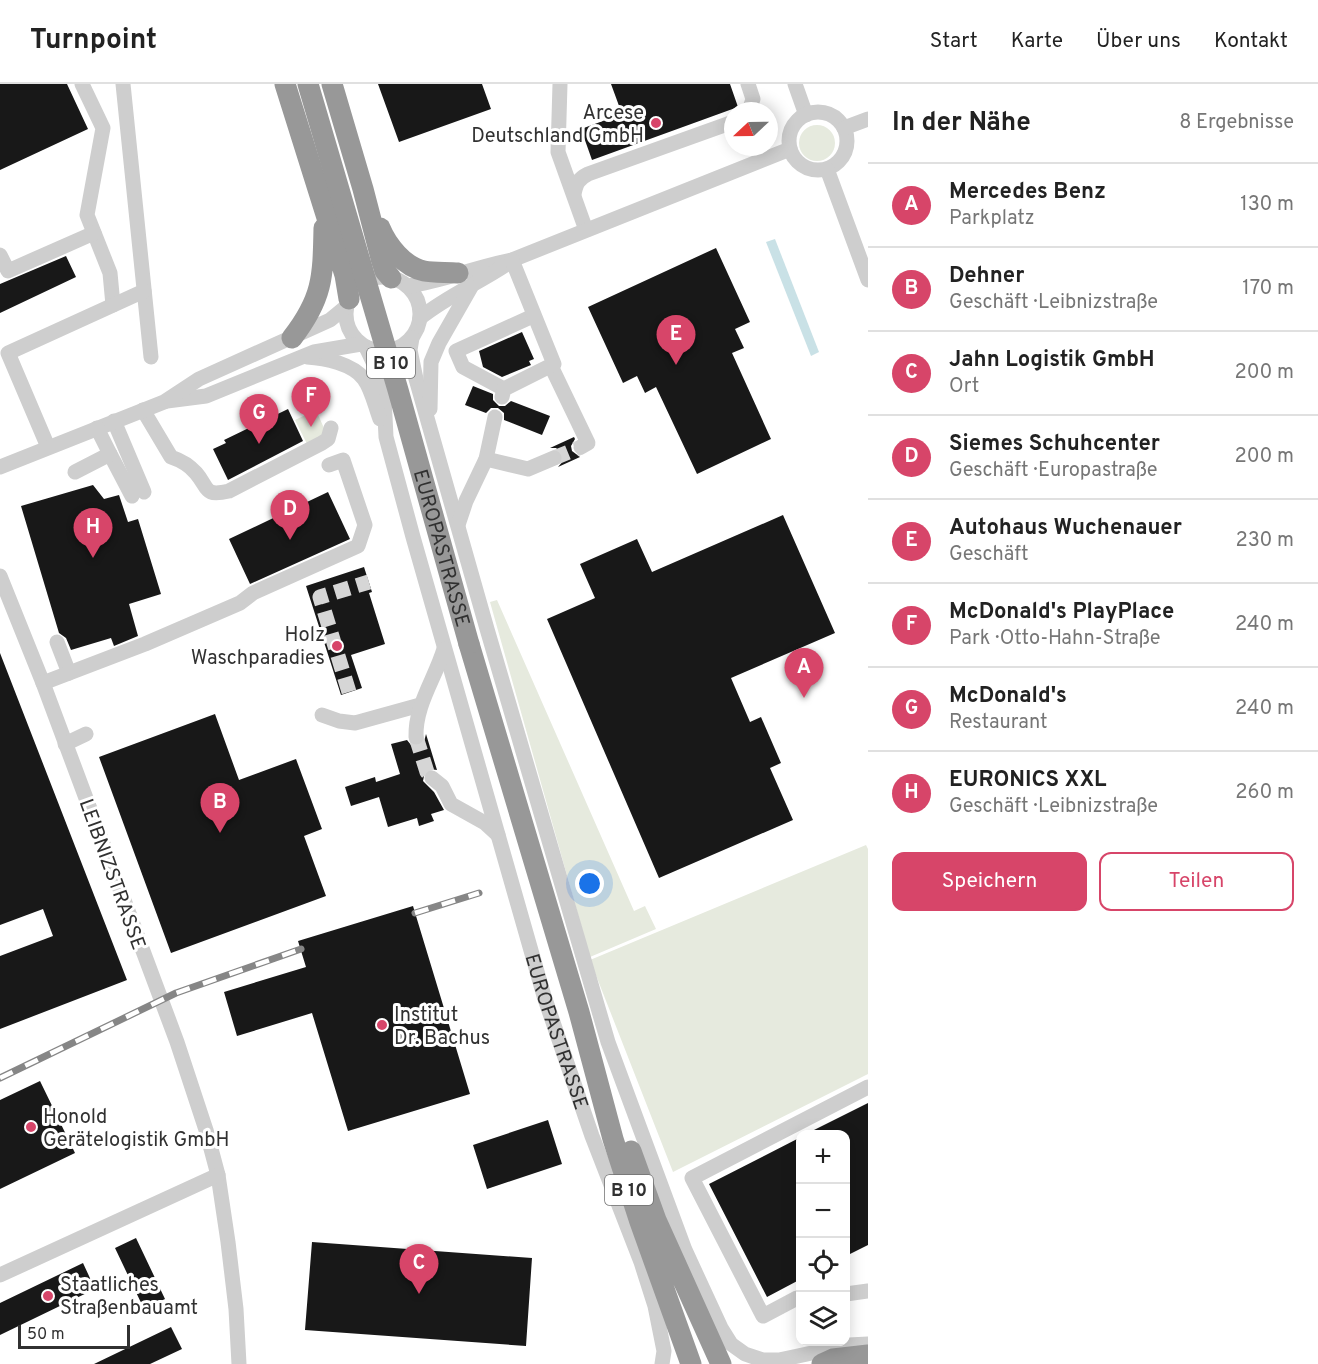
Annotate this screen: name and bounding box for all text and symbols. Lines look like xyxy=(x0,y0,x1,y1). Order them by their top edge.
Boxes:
text: Turnpoint xyxy=(30,23,157,59)
text: Start xyxy=(930,28,978,55)
text: Karte xyxy=(1011,28,1063,55)
text: Über uns xyxy=(1096,28,1181,55)
text: Kontakt xyxy=(1214,28,1288,55)
place label: Arcese Deutschland GmbH xyxy=(471,101,644,150)
north arrow xyxy=(724,102,778,156)
text: In der Nähe xyxy=(892,107,1031,140)
text: 8 Ergebnisse xyxy=(1179,110,1294,136)
marker: Arcese Deutschland GmbH xyxy=(649,116,663,130)
text: Mercedes Benz xyxy=(949,179,1106,206)
text: A xyxy=(904,192,919,218)
text: 130 m xyxy=(1240,192,1294,218)
text: Parkplatz xyxy=(949,206,1035,232)
text: Dehner xyxy=(949,263,1024,290)
text: B xyxy=(905,276,918,302)
text: 170 m xyxy=(1242,276,1294,302)
text: Geschäft · Leibnizstraße xyxy=(949,290,1158,316)
pin: E xyxy=(656,316,696,365)
text: Jahn Logistik GmbH xyxy=(949,347,1155,374)
road number: B 10 xyxy=(367,348,415,378)
text: C xyxy=(905,360,918,386)
text: 200 m xyxy=(1235,360,1294,386)
text: Ort xyxy=(949,374,979,400)
pin: F xyxy=(292,378,330,427)
pin: G xyxy=(240,394,278,444)
text: Siemes Schuhcenter xyxy=(949,431,1160,458)
text: D xyxy=(904,444,919,470)
text: 200 m xyxy=(1235,444,1294,470)
text: Geschäft · Europastraße xyxy=(949,458,1158,484)
street label: EUROPASTRASSE xyxy=(406,467,475,630)
pin: D xyxy=(270,490,310,540)
pin: H xyxy=(74,508,112,558)
text: Autohaus Wuchenauer xyxy=(949,515,1182,542)
text: E xyxy=(905,528,918,554)
text: 230 m xyxy=(1235,528,1294,554)
text: Geschäft xyxy=(949,542,1029,568)
text: McDonald's PlayPlace xyxy=(949,599,1174,626)
text: F xyxy=(906,612,917,638)
text: 240 m xyxy=(1235,612,1294,638)
place label: Holz Waschparadies xyxy=(191,623,325,672)
text: Park · Otto-Hahn-Straße xyxy=(949,626,1161,652)
marker: Holz Waschparadies xyxy=(330,639,344,653)
pin: A xyxy=(784,648,824,698)
text: McDonald's xyxy=(949,683,1067,710)
text: G xyxy=(905,696,918,722)
text: 240 m xyxy=(1235,696,1294,722)
text: Restaurant xyxy=(949,710,1048,736)
text: EURONICS XXL xyxy=(949,767,1107,794)
text: H xyxy=(904,780,919,806)
text: 260 m xyxy=(1235,780,1294,806)
pin: B xyxy=(200,784,240,833)
text: Geschäft · Leibnizstraße xyxy=(949,794,1158,820)
street label: LEIBNIZSTRASSE xyxy=(72,796,150,954)
button: Speichern xyxy=(892,852,1087,911)
button: Teilen xyxy=(1099,852,1294,911)
your location xyxy=(575,869,604,898)
street label: EUROPASTRASSE xyxy=(518,951,593,1113)
place label: Institut Dr. Bachus xyxy=(394,1003,490,1052)
marker: Institut Dr. Bachus xyxy=(375,1018,389,1032)
place label: Honold Gerätelogistik GmbH xyxy=(43,1105,229,1154)
marker: Honold Gerätelogistik GmbH xyxy=(24,1120,38,1134)
map controls xyxy=(796,1130,850,1346)
button: + xyxy=(796,1130,850,1184)
road number: B 10 xyxy=(605,1175,653,1205)
button: − xyxy=(796,1184,850,1238)
button: locate xyxy=(796,1238,850,1292)
pin: C xyxy=(400,1244,438,1294)
place label: Staatliches Straßenbauamt xyxy=(60,1273,198,1322)
marker: Staatliches Straßenbauamt xyxy=(41,1289,55,1303)
button: layers xyxy=(796,1292,850,1346)
scale bar xyxy=(18,1322,130,1350)
text: 50 m xyxy=(27,1325,65,1345)

